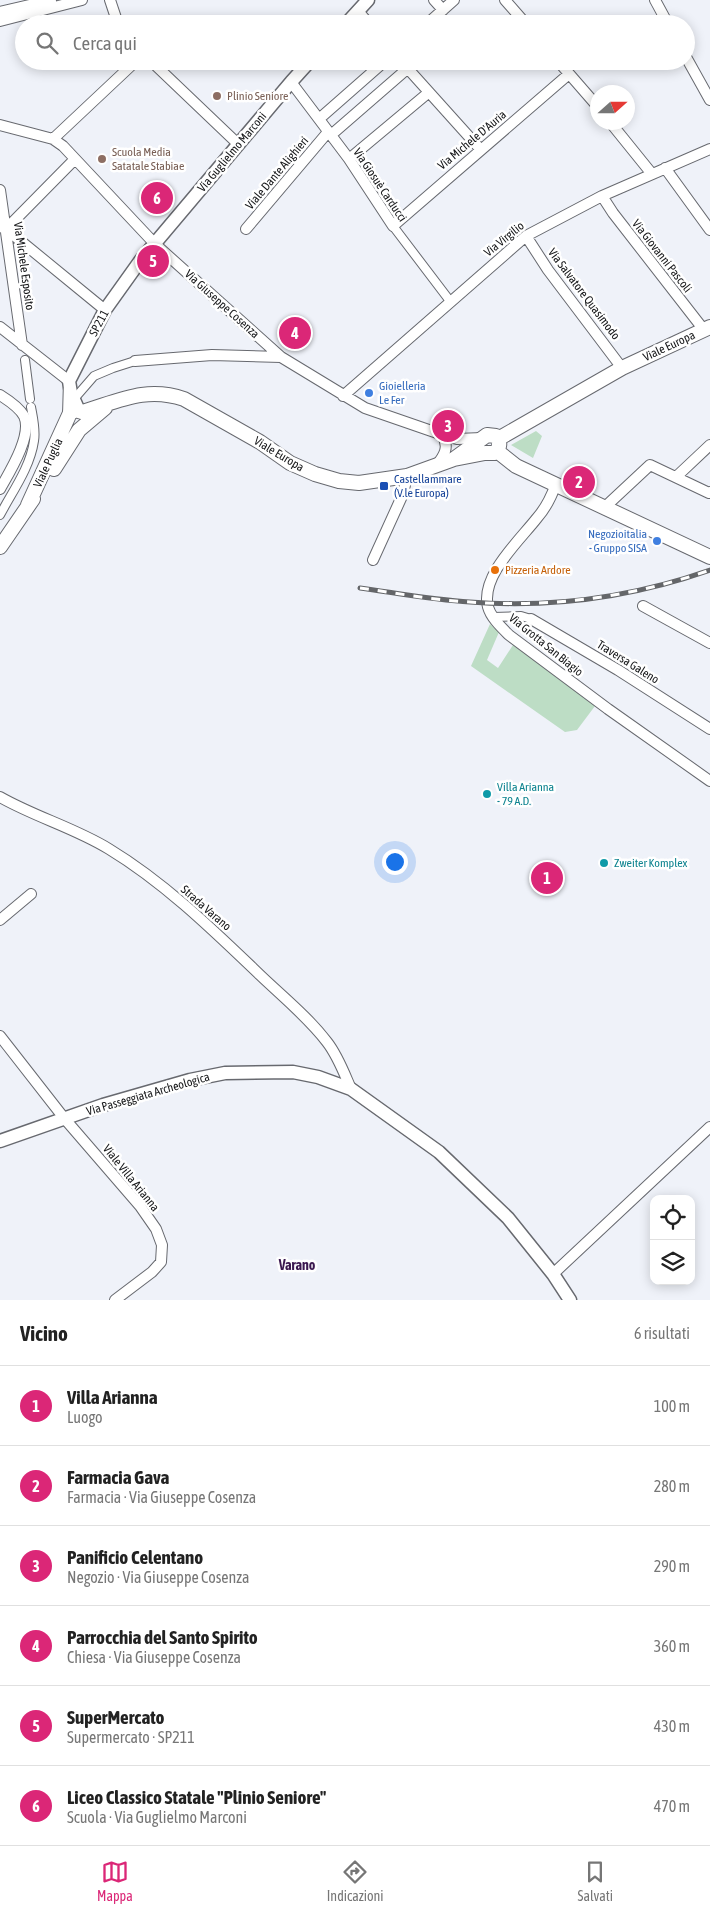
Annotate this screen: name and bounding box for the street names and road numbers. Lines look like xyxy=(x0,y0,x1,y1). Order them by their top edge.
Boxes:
street label: Via Michele D'Auria xyxy=(435,107,509,173)
street label: Via Guglielmo Marconi xyxy=(195,109,269,195)
street label: Viale Dante Alighieri xyxy=(243,134,311,212)
street label: Via Giosuè Carducci xyxy=(350,146,410,224)
street label: Via Giovanni Pascoli xyxy=(629,217,695,295)
street label: Via Virgilio xyxy=(481,218,527,259)
street label: Via Michele Esposito xyxy=(11,221,37,311)
street label: Via Salvatore Quasimodo xyxy=(545,246,623,343)
street label: Via Giuseppe Cosenza xyxy=(182,267,262,341)
street label: SP211 xyxy=(86,307,112,339)
street label: Viale Europa xyxy=(641,328,697,364)
street label: Viale Europa xyxy=(252,434,306,474)
street label: Viale Puglia xyxy=(31,436,65,490)
street label: Via Grotta San Biagio xyxy=(506,611,586,679)
street label: Traversa Galeno xyxy=(594,637,662,687)
street label: Strada Varano xyxy=(178,882,234,934)
street label: Via Passeggiata Archeologica xyxy=(85,1070,211,1118)
street label: Viale Villa Arianna xyxy=(100,1142,162,1214)

